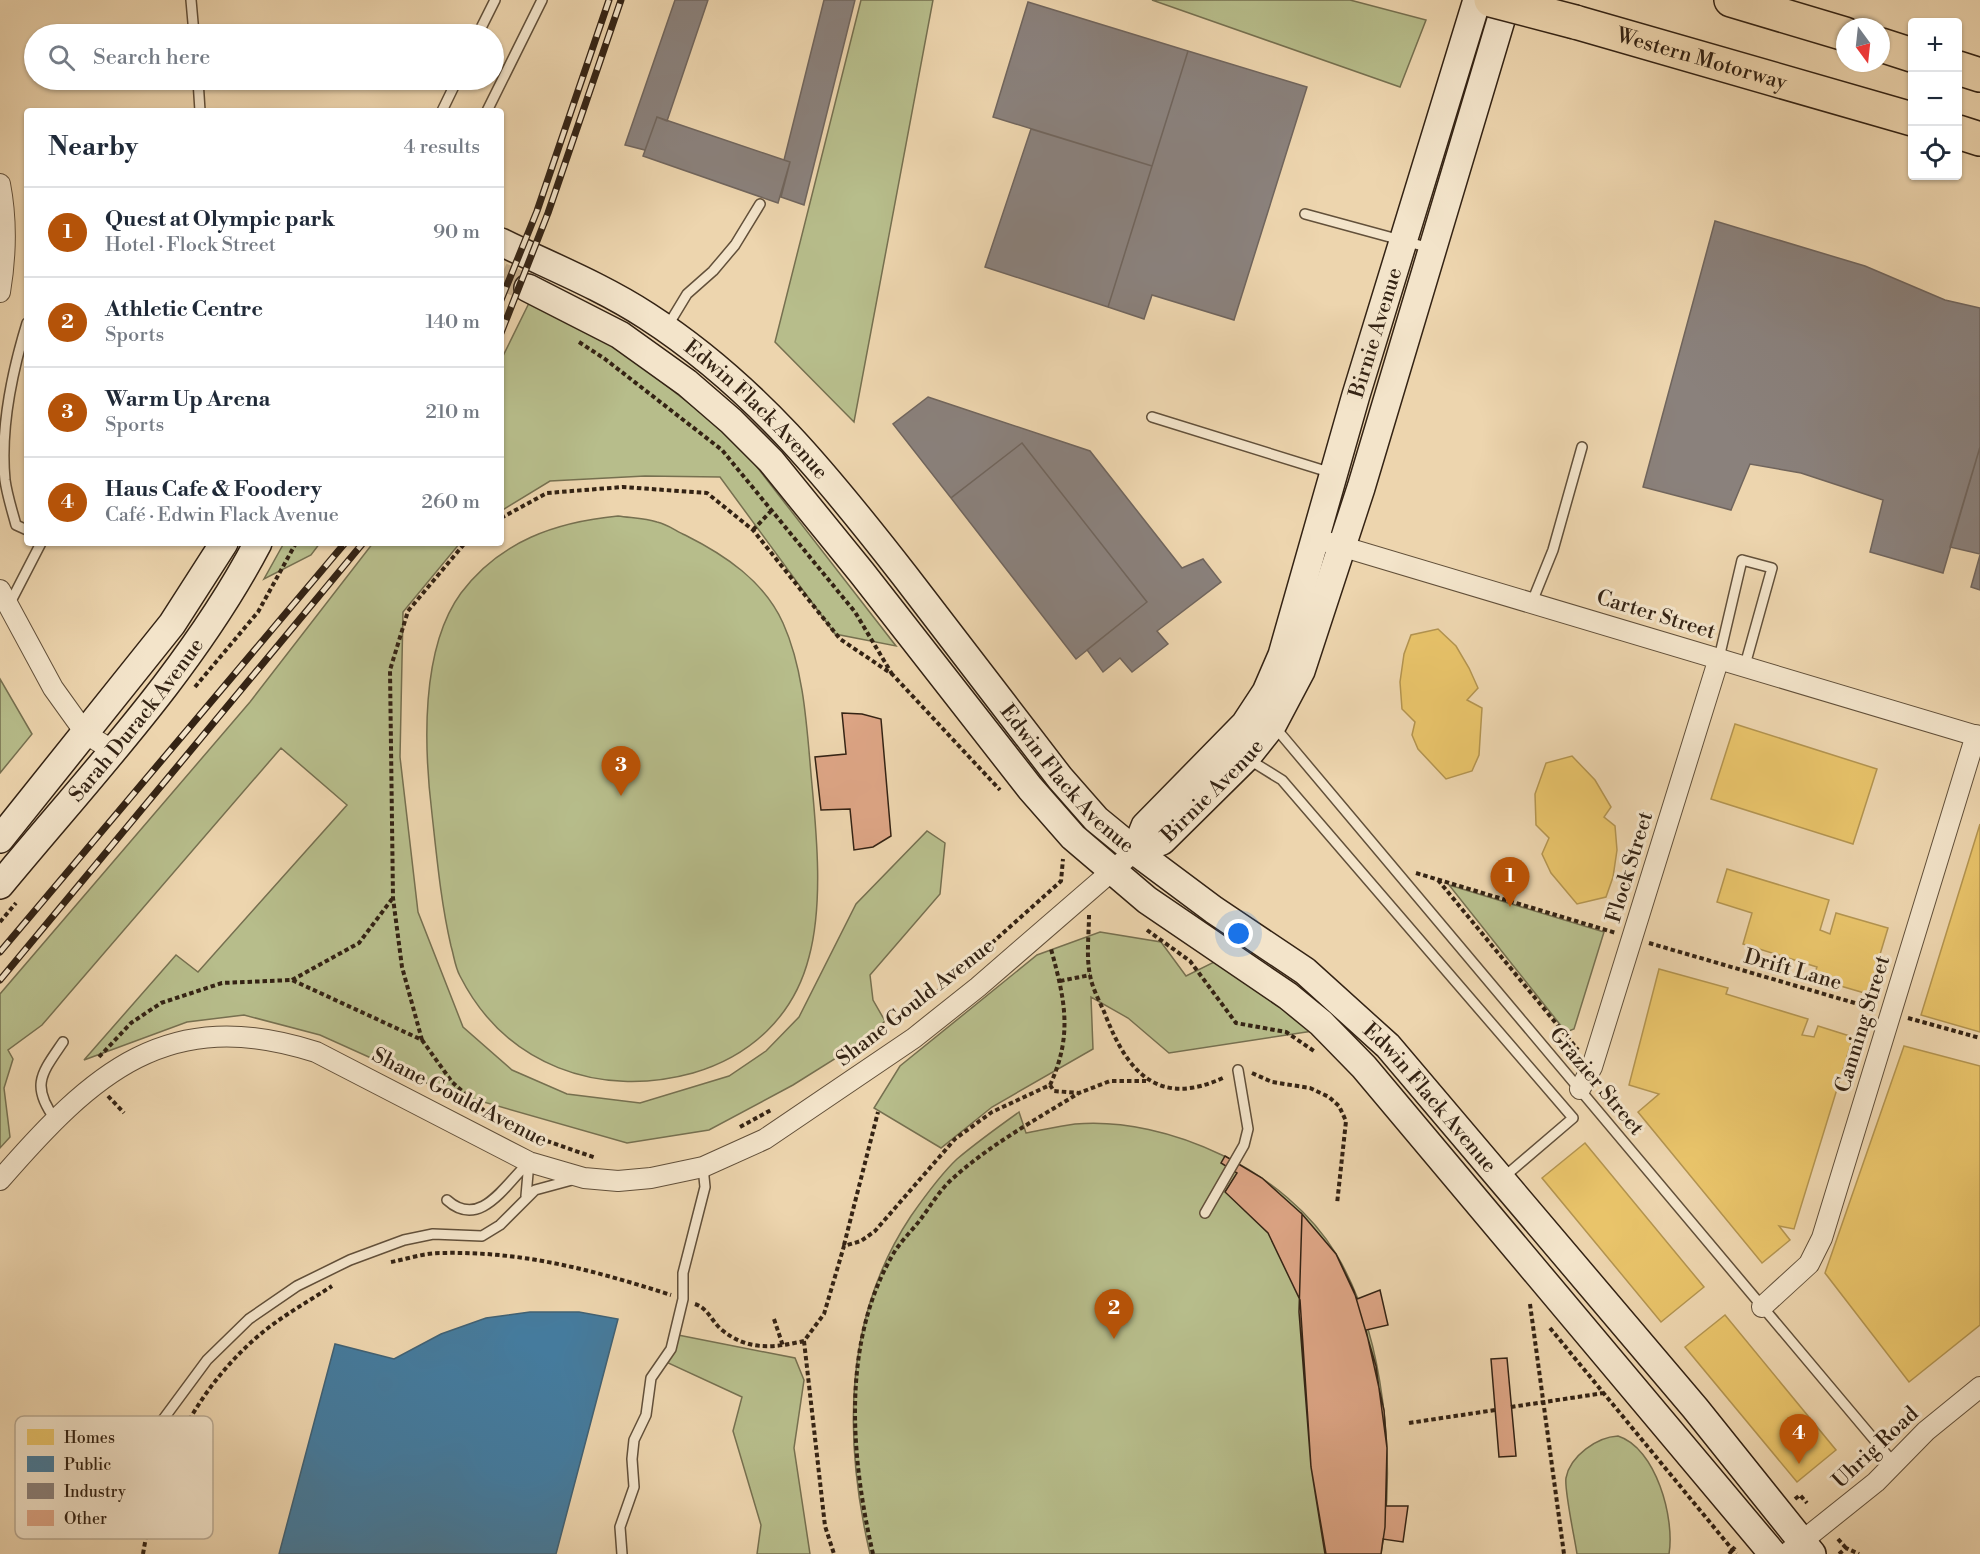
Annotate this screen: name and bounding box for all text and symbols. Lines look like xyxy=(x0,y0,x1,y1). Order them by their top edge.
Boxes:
north arrow xyxy=(1836,18,1890,72)
map controls xyxy=(1908,18,1962,180)
button: + xyxy=(1908,18,1962,72)
street label: Western Motorway xyxy=(1612,22,1791,97)
search box xyxy=(24,24,504,90)
icon: search xyxy=(45,41,78,74)
text: Search here xyxy=(93,44,210,71)
button: − xyxy=(1908,72,1962,126)
button: locate xyxy=(1908,126,1962,180)
text: Nearby xyxy=(48,131,138,163)
text: 4 results xyxy=(403,135,480,160)
text: Quest at Olympic park xyxy=(105,206,335,233)
text: 1 xyxy=(63,220,72,245)
text: 90 m xyxy=(433,220,480,245)
text: Hotel · Flock Street xyxy=(105,233,276,258)
street label: Birnie Avenue xyxy=(1344,265,1408,402)
text: Athletic Centre xyxy=(105,296,263,323)
text: 2 xyxy=(61,310,74,335)
text: 140 m xyxy=(425,310,480,335)
text: Sports xyxy=(105,323,164,348)
street label: Edwin Flack Avenue xyxy=(679,334,833,485)
text: Warm Up Arena xyxy=(105,386,271,413)
text: 3 xyxy=(61,400,74,425)
text: 210 m xyxy=(425,400,480,425)
text: Sports xyxy=(105,413,164,438)
text: Haus Cafe & Foodery xyxy=(105,476,322,503)
text: 4 xyxy=(61,490,74,515)
text: 260 m xyxy=(422,490,480,515)
text: Café · Edwin Flack Avenue xyxy=(105,503,339,528)
street label: Carter Street xyxy=(1593,585,1719,646)
street label: Sarah Durack Avenue xyxy=(64,633,210,808)
street label: Edwin Flack Avenue xyxy=(994,699,1139,859)
street label: Birnie Avenue xyxy=(1156,734,1270,849)
pin: 3 xyxy=(602,746,640,796)
street label: Flock Street xyxy=(1601,808,1659,926)
pin: 1 xyxy=(1490,858,1530,907)
your location xyxy=(1224,919,1253,948)
street label: Shane Gould Avenue xyxy=(831,933,1000,1073)
street label: Drift Lane xyxy=(1741,944,1845,996)
street label: Canning Street xyxy=(1830,952,1896,1096)
street label: Edwin Flack Avenue xyxy=(1357,1018,1502,1178)
street label: Grazier Street xyxy=(1543,1022,1649,1141)
street label: Shane Gould Avenue xyxy=(367,1042,552,1153)
pin: 2 xyxy=(1094,1290,1134,1339)
street label: Uhrig Road xyxy=(1827,1401,1924,1494)
pin: 4 xyxy=(1780,1414,1818,1464)
legend xyxy=(15,1416,213,1539)
text: Homes xyxy=(64,1428,115,1448)
text: Public xyxy=(64,1455,111,1475)
text: Industry xyxy=(64,1482,126,1502)
text: Other xyxy=(64,1509,107,1529)

